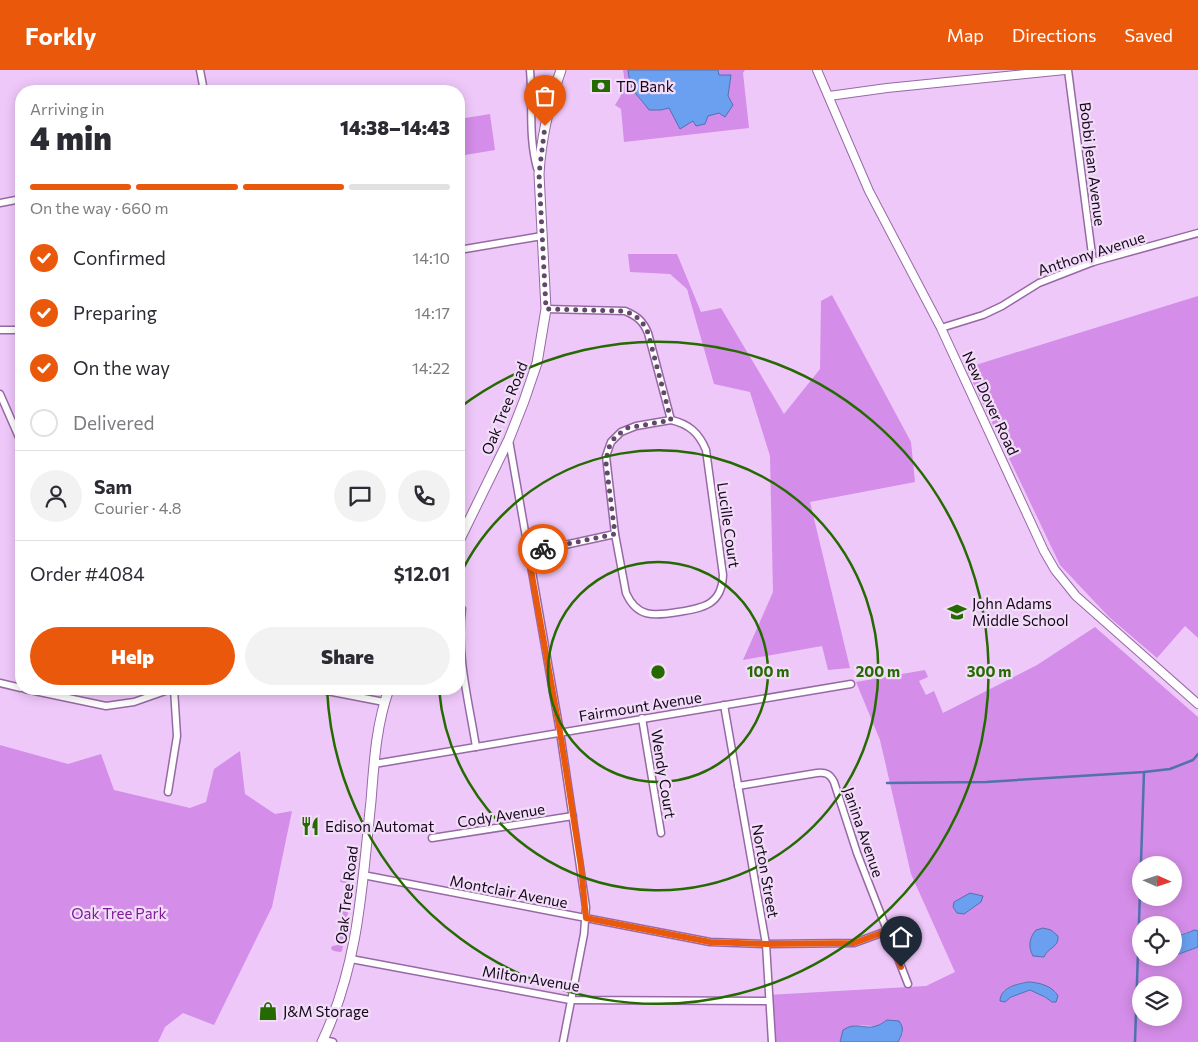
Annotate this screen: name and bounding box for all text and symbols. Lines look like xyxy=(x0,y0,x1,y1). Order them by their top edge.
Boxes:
text: Forkly xyxy=(25,21,96,50)
text: Map xyxy=(947,24,984,46)
text: Directions xyxy=(1012,24,1096,46)
text: Saved xyxy=(1124,24,1173,46)
pin xyxy=(524,75,566,126)
bank icon: TD Bank xyxy=(590,75,612,97)
place label: TD Bank xyxy=(616,77,674,95)
icon: bag xyxy=(531,82,559,110)
text: Arriving in xyxy=(30,99,104,118)
street label: Bobbi Jean Avenue xyxy=(1076,101,1110,227)
text: 14:38–14:43 xyxy=(340,116,450,139)
text: 4 min xyxy=(30,117,112,157)
text: On the way · 660 m xyxy=(30,198,168,217)
street label: Anthony Avenue xyxy=(1035,227,1147,279)
icon: check xyxy=(30,244,58,272)
text: Confirmed xyxy=(73,246,166,269)
text: 14:10 xyxy=(413,248,450,267)
icon: check xyxy=(30,299,58,327)
text: Preparing xyxy=(73,301,157,324)
text: 14:17 xyxy=(414,303,450,322)
street label: New Dover Road xyxy=(959,348,1023,458)
icon: check xyxy=(30,354,58,382)
text: On the way xyxy=(73,356,170,379)
text: 14:22 xyxy=(412,358,450,377)
street label: Oak Tree Road xyxy=(477,359,531,457)
text: Delivered xyxy=(73,411,154,434)
button: person xyxy=(30,470,82,522)
button: chat xyxy=(334,470,386,522)
button: phone xyxy=(398,470,450,522)
text: Sam xyxy=(94,475,132,498)
street label: Lucille Court xyxy=(714,481,744,569)
text: Courier · 4.8 xyxy=(94,498,181,517)
courier xyxy=(518,524,568,574)
icon: bike xyxy=(529,535,557,563)
text: Order #4084 xyxy=(30,562,145,585)
text: $12.01 xyxy=(394,562,450,585)
place label: John Adams Middle School xyxy=(972,594,1069,629)
school or university icon: John Adams Middle School xyxy=(946,601,968,623)
button: Help xyxy=(30,627,235,685)
button: Share xyxy=(245,627,450,685)
text: 100 m xyxy=(747,662,789,680)
text: 200 m xyxy=(856,662,900,680)
text: 300 m xyxy=(967,662,1011,680)
centre of rings xyxy=(649,663,667,681)
street label: Fairmount Avenue xyxy=(577,687,703,725)
street label: Wendy Court xyxy=(648,728,680,820)
street label: Janina Avenue xyxy=(840,785,888,879)
street label: Cody Avenue xyxy=(456,799,546,831)
restaurant icon: Edison Automat xyxy=(299,815,321,837)
place label: Edison Automat xyxy=(325,817,434,835)
street label: Norton Street xyxy=(749,823,783,919)
street label: Oak Tree Road xyxy=(331,845,361,945)
north arrow xyxy=(1132,856,1182,906)
map controls xyxy=(1132,856,1182,1026)
street label: Montclair Avenue xyxy=(449,871,570,911)
park label: Oak Tree Park xyxy=(71,904,167,922)
pin xyxy=(880,916,922,967)
button: locate xyxy=(1132,916,1182,966)
icon: home xyxy=(887,923,915,951)
street label: Milton Avenue xyxy=(481,961,581,995)
button: layers xyxy=(1132,976,1182,1026)
shop icon: J&M Storage xyxy=(257,1000,279,1022)
place label: J&M Storage xyxy=(283,1002,369,1020)

